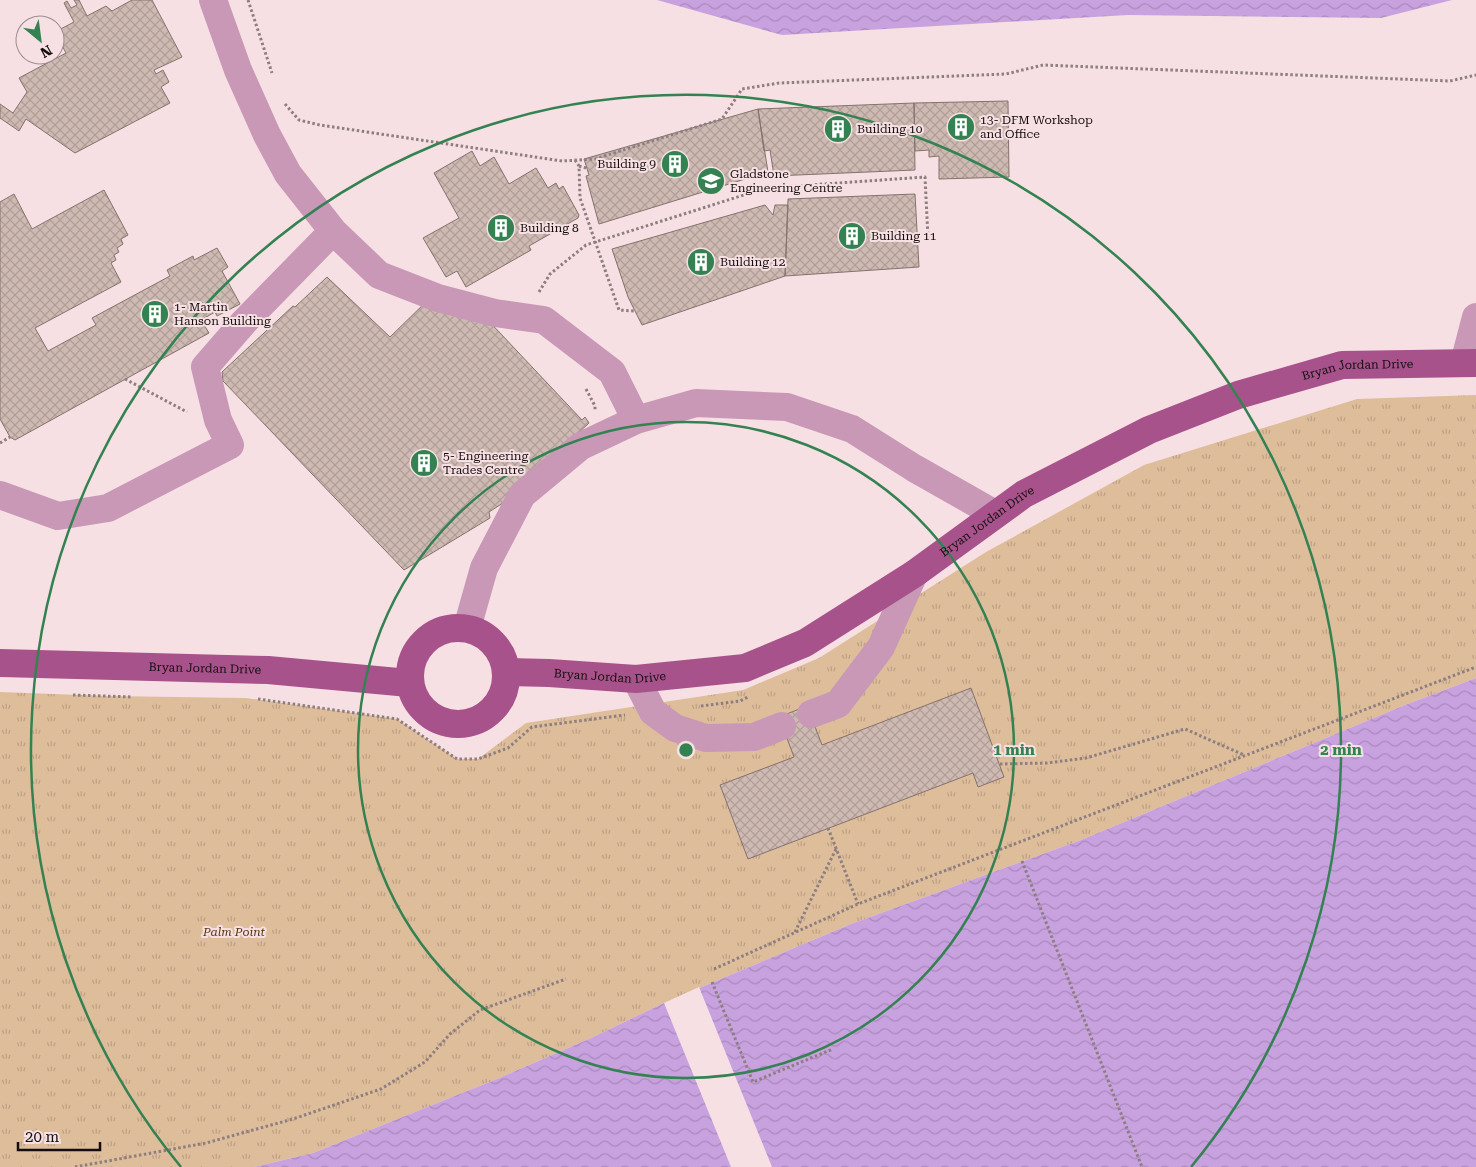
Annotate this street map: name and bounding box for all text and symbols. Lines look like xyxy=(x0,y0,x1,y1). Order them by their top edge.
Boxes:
north arrow xyxy=(15,15,65,65)
text: N xyxy=(38,42,55,61)
building icon: 13- DFM Workshop and Office xyxy=(946,112,976,142)
place label: 13- DFM Workshop and Office xyxy=(980,113,1093,141)
building icon: Building 10 xyxy=(823,114,853,144)
place label: Building 10 xyxy=(857,122,923,136)
building icon: Building 9 xyxy=(660,149,690,179)
place label: Building 9 xyxy=(597,157,656,171)
school or university icon: Gladstone Engineering Centre xyxy=(696,166,726,196)
place label: Gladstone Engineering Centre xyxy=(730,167,843,195)
building icon: Building 8 xyxy=(486,213,516,243)
place label: Building 8 xyxy=(520,221,579,235)
building icon: Building 11 xyxy=(837,221,867,251)
place label: Building 11 xyxy=(871,229,937,243)
building icon: Building 12 xyxy=(686,247,716,277)
place label: Building 12 xyxy=(720,255,786,269)
building icon: 1- Martin Hanson Building xyxy=(140,299,170,329)
place label: 1- Martin Hanson Building xyxy=(174,300,271,328)
street label: Bryan Jordan Drive xyxy=(1300,357,1414,383)
building icon: 5- Engineering Trades Centre xyxy=(409,448,439,478)
place label: 5- Engineering Trades Centre xyxy=(443,449,529,477)
street label: Bryan Jordan Drive xyxy=(937,483,1037,560)
street label: Bryan Jordan Drive xyxy=(148,660,262,677)
street label: Bryan Jordan Drive xyxy=(553,666,667,686)
centre of rings xyxy=(677,741,695,759)
text: 1 min xyxy=(993,741,1035,759)
text: 2 min xyxy=(1320,741,1362,759)
park label: Palm Point xyxy=(202,925,266,939)
scale bar xyxy=(18,1120,100,1152)
text: 20 m xyxy=(25,1128,60,1146)

